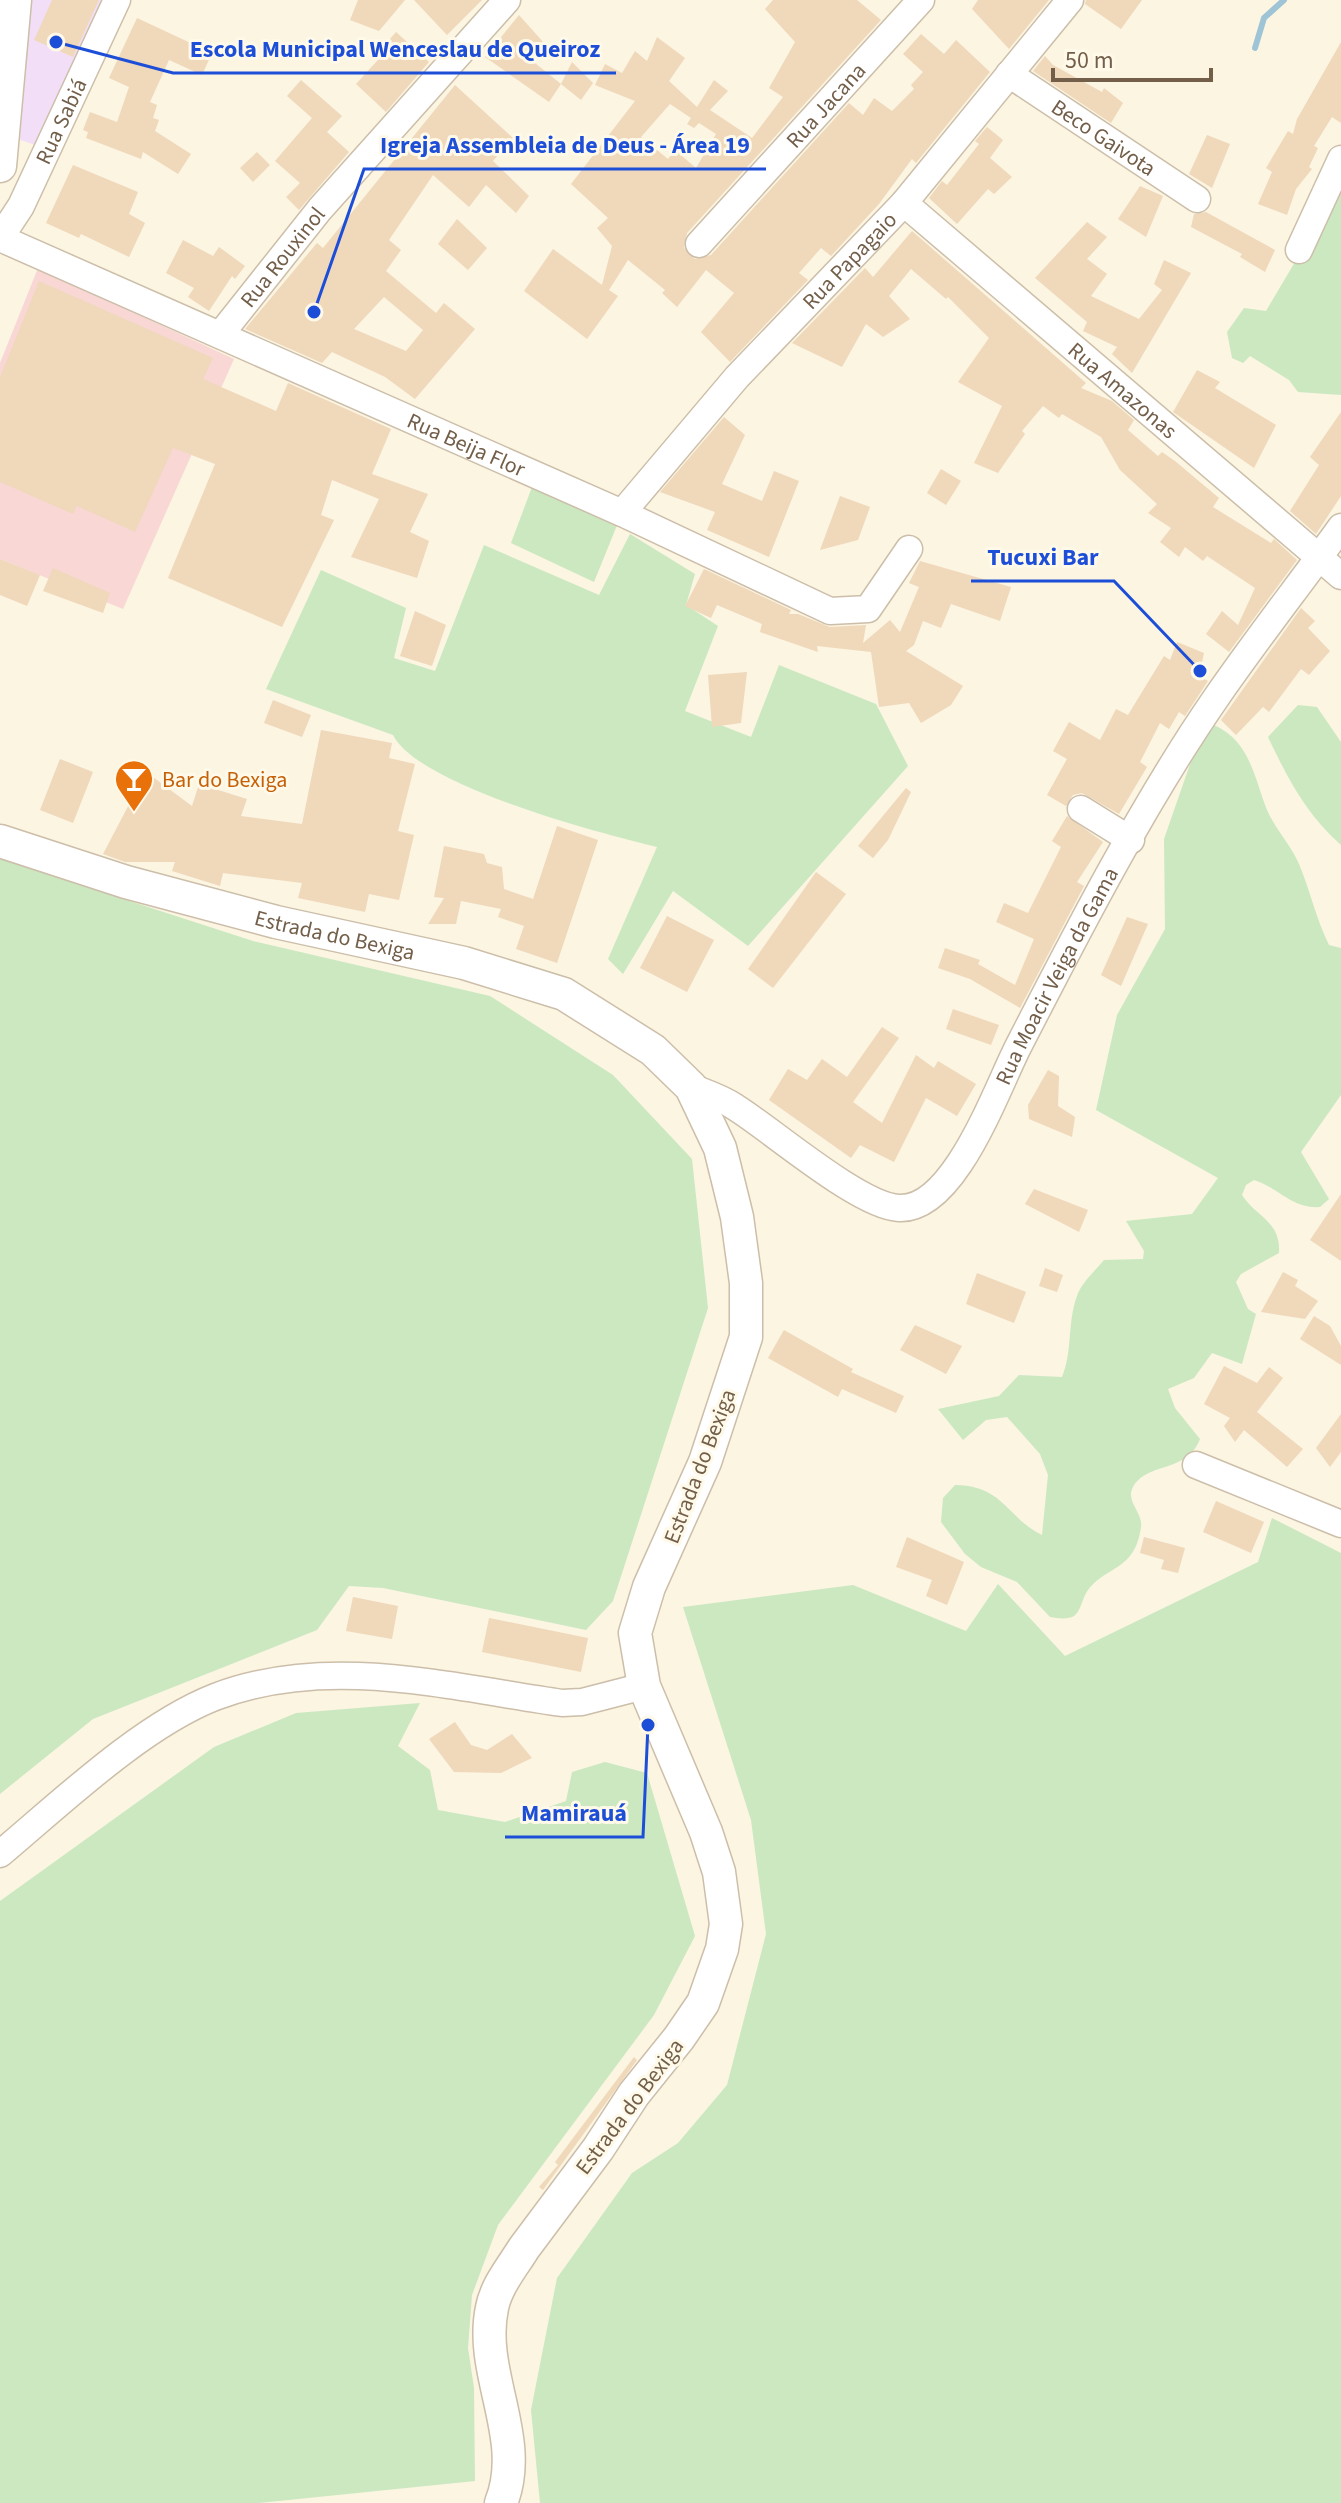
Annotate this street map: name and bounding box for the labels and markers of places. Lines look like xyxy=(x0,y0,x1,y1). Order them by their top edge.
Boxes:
callout: Escola Municipal Wenceslau de Queiroz xyxy=(173,25,616,73)
callout: Igreja Assembleia de Deus - Área 19 xyxy=(364,121,766,169)
callout: Tucuxi Bar xyxy=(971,533,1114,581)
bar icon: Bar do Bexiga xyxy=(113,758,155,813)
place label: Bar do Bexiga xyxy=(162,764,287,796)
callout: Mamirauá xyxy=(505,1789,643,1837)

